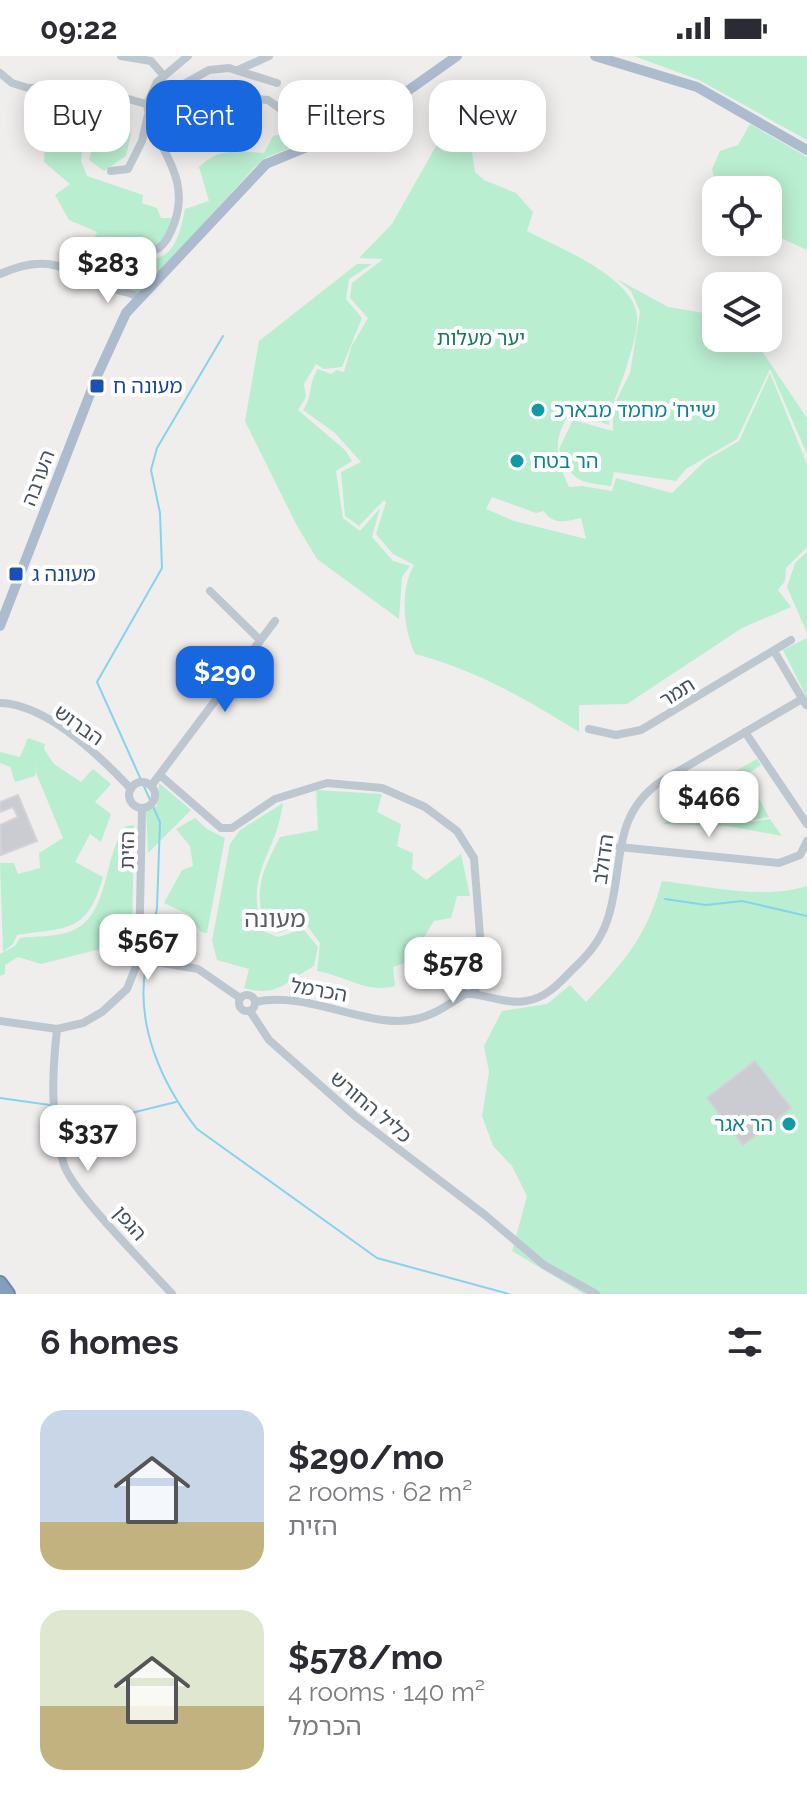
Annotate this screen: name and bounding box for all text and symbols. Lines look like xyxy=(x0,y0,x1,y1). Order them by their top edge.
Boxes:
text: 09:22 xyxy=(40,11,117,46)
chip: Buy xyxy=(24,80,130,152)
chip: Rent xyxy=(146,80,262,152)
chip: Filters xyxy=(278,80,413,152)
chip: New xyxy=(429,80,546,152)
map controls xyxy=(702,176,782,352)
button: locate xyxy=(702,176,782,256)
pin: $283 xyxy=(61,237,155,305)
text: $283 xyxy=(77,248,139,278)
button: layers xyxy=(702,272,782,352)
park label: יער מעלות xyxy=(437,326,525,350)
place label: מעונה ח xyxy=(113,374,183,398)
marker: מעונה ח xyxy=(88,377,106,395)
place label: שייח' מחמד מבארכ xyxy=(554,398,716,422)
marker: שייח' מחמד מבארכ xyxy=(529,401,547,419)
street label: הערבה xyxy=(16,447,60,509)
place label: הר בטח xyxy=(533,449,598,473)
marker: הר בטח xyxy=(508,452,526,470)
place label: מעונה ג xyxy=(32,562,96,586)
marker: מעונה ג xyxy=(7,565,25,583)
pin: $290 xyxy=(178,646,272,714)
text: $290 xyxy=(194,657,256,687)
street label: תמר xyxy=(655,672,699,712)
street label: הברוש xyxy=(50,700,108,750)
pin: $466 xyxy=(662,771,756,839)
text: $466 xyxy=(678,782,740,812)
street label: הזית xyxy=(115,831,139,869)
street label: הדולב xyxy=(588,832,618,886)
district label: מעונה xyxy=(244,904,306,933)
pin: $567 xyxy=(101,914,195,982)
text: $567 xyxy=(117,925,179,955)
pin: $578 xyxy=(406,937,500,1005)
text: $578 xyxy=(422,948,484,978)
street label: הכרמל xyxy=(289,973,349,1007)
street label: כליל החורש xyxy=(325,1066,417,1148)
pin: $337 xyxy=(41,1105,135,1173)
place label: הר אגר xyxy=(714,1112,773,1136)
marker: הר אגר xyxy=(780,1115,798,1133)
text: $337 xyxy=(58,1116,118,1146)
street label: הגפן xyxy=(108,1201,152,1245)
icon: filters xyxy=(723,1320,767,1364)
text: 6 homes xyxy=(40,1322,179,1362)
text: $290/mo xyxy=(288,1437,444,1477)
icon: home xyxy=(104,1442,200,1538)
text: 2 rooms · 62 m² xyxy=(288,1477,472,1507)
text: הזית xyxy=(288,1511,338,1541)
text: $578/mo xyxy=(288,1637,443,1677)
icon: home xyxy=(104,1642,200,1738)
text: 4 rooms · 140 m² xyxy=(288,1677,485,1707)
text: הכרמל xyxy=(288,1711,362,1741)

